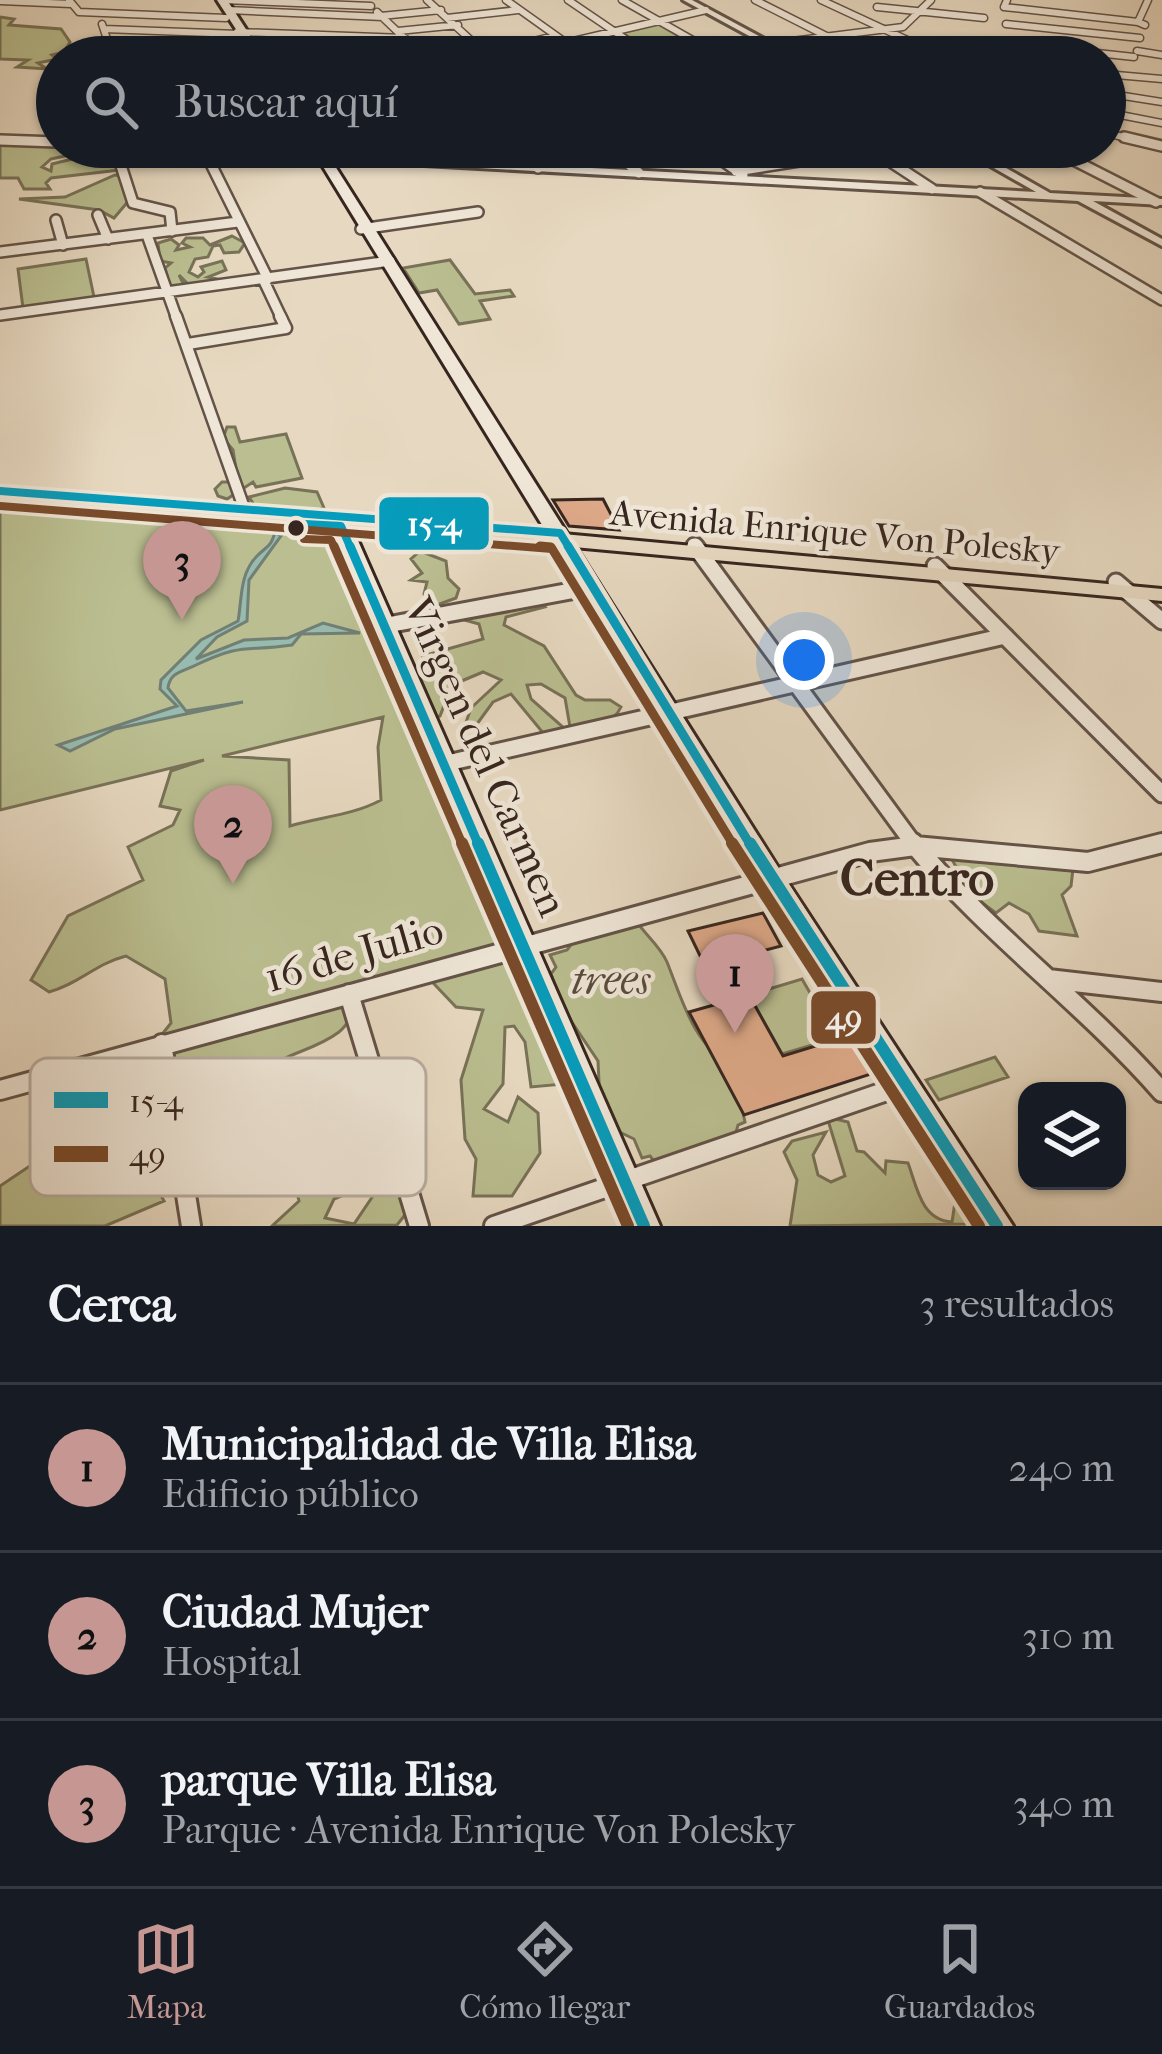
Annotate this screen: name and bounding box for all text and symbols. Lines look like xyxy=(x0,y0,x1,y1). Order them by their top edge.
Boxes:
search box xyxy=(36,36,1126,168)
icon: search xyxy=(78,69,144,135)
text: Buscar aquí xyxy=(174,76,398,129)
street label: Avenida Enrique Von Polesky xyxy=(606,491,1063,573)
line badge: 15-4 xyxy=(377,495,491,552)
text: 15-4 xyxy=(407,505,462,545)
unlabelled marker xyxy=(285,517,307,539)
pin: 3 xyxy=(143,521,221,620)
street label: Virgen del Carmen xyxy=(392,589,577,924)
your location xyxy=(774,630,834,690)
pin: 2 xyxy=(194,785,272,884)
district label: Centro xyxy=(840,848,994,908)
street label: 16 de Julio xyxy=(259,905,449,1003)
pin: 1 xyxy=(696,934,774,1033)
park label: trees xyxy=(572,956,651,1005)
line badge: 49 xyxy=(809,989,878,1046)
text: 49 xyxy=(825,999,862,1039)
legend xyxy=(30,1058,426,1196)
text: 15-4 xyxy=(129,1082,184,1121)
map controls xyxy=(1018,1082,1126,1190)
button: layers xyxy=(1018,1082,1126,1190)
text: 49 xyxy=(129,1136,166,1175)
text: Cerca xyxy=(48,1274,175,1334)
text: 3 resultados xyxy=(920,1281,1114,1327)
text: Municipalidad de Villa Elisa xyxy=(162,1418,695,1471)
text: 1 xyxy=(80,1445,94,1491)
text: 240 m xyxy=(1009,1445,1114,1491)
text: Edificio público xyxy=(162,1471,419,1517)
text: Ciudad Mujer xyxy=(162,1586,429,1639)
text: 2 xyxy=(77,1613,97,1659)
text: 310 m xyxy=(1022,1613,1114,1659)
text: Hospital xyxy=(162,1639,302,1685)
text: parque Villa Elisa xyxy=(162,1754,495,1807)
text: 3 xyxy=(79,1781,95,1827)
text: 340 m xyxy=(1013,1781,1114,1827)
text: Parque · Avenida Enrique Von Polesky xyxy=(162,1807,794,1853)
tab: Mapa xyxy=(127,1916,205,2027)
tab: Cómo llegar xyxy=(459,1916,630,2027)
tab: Guardados xyxy=(884,1916,1035,2027)

